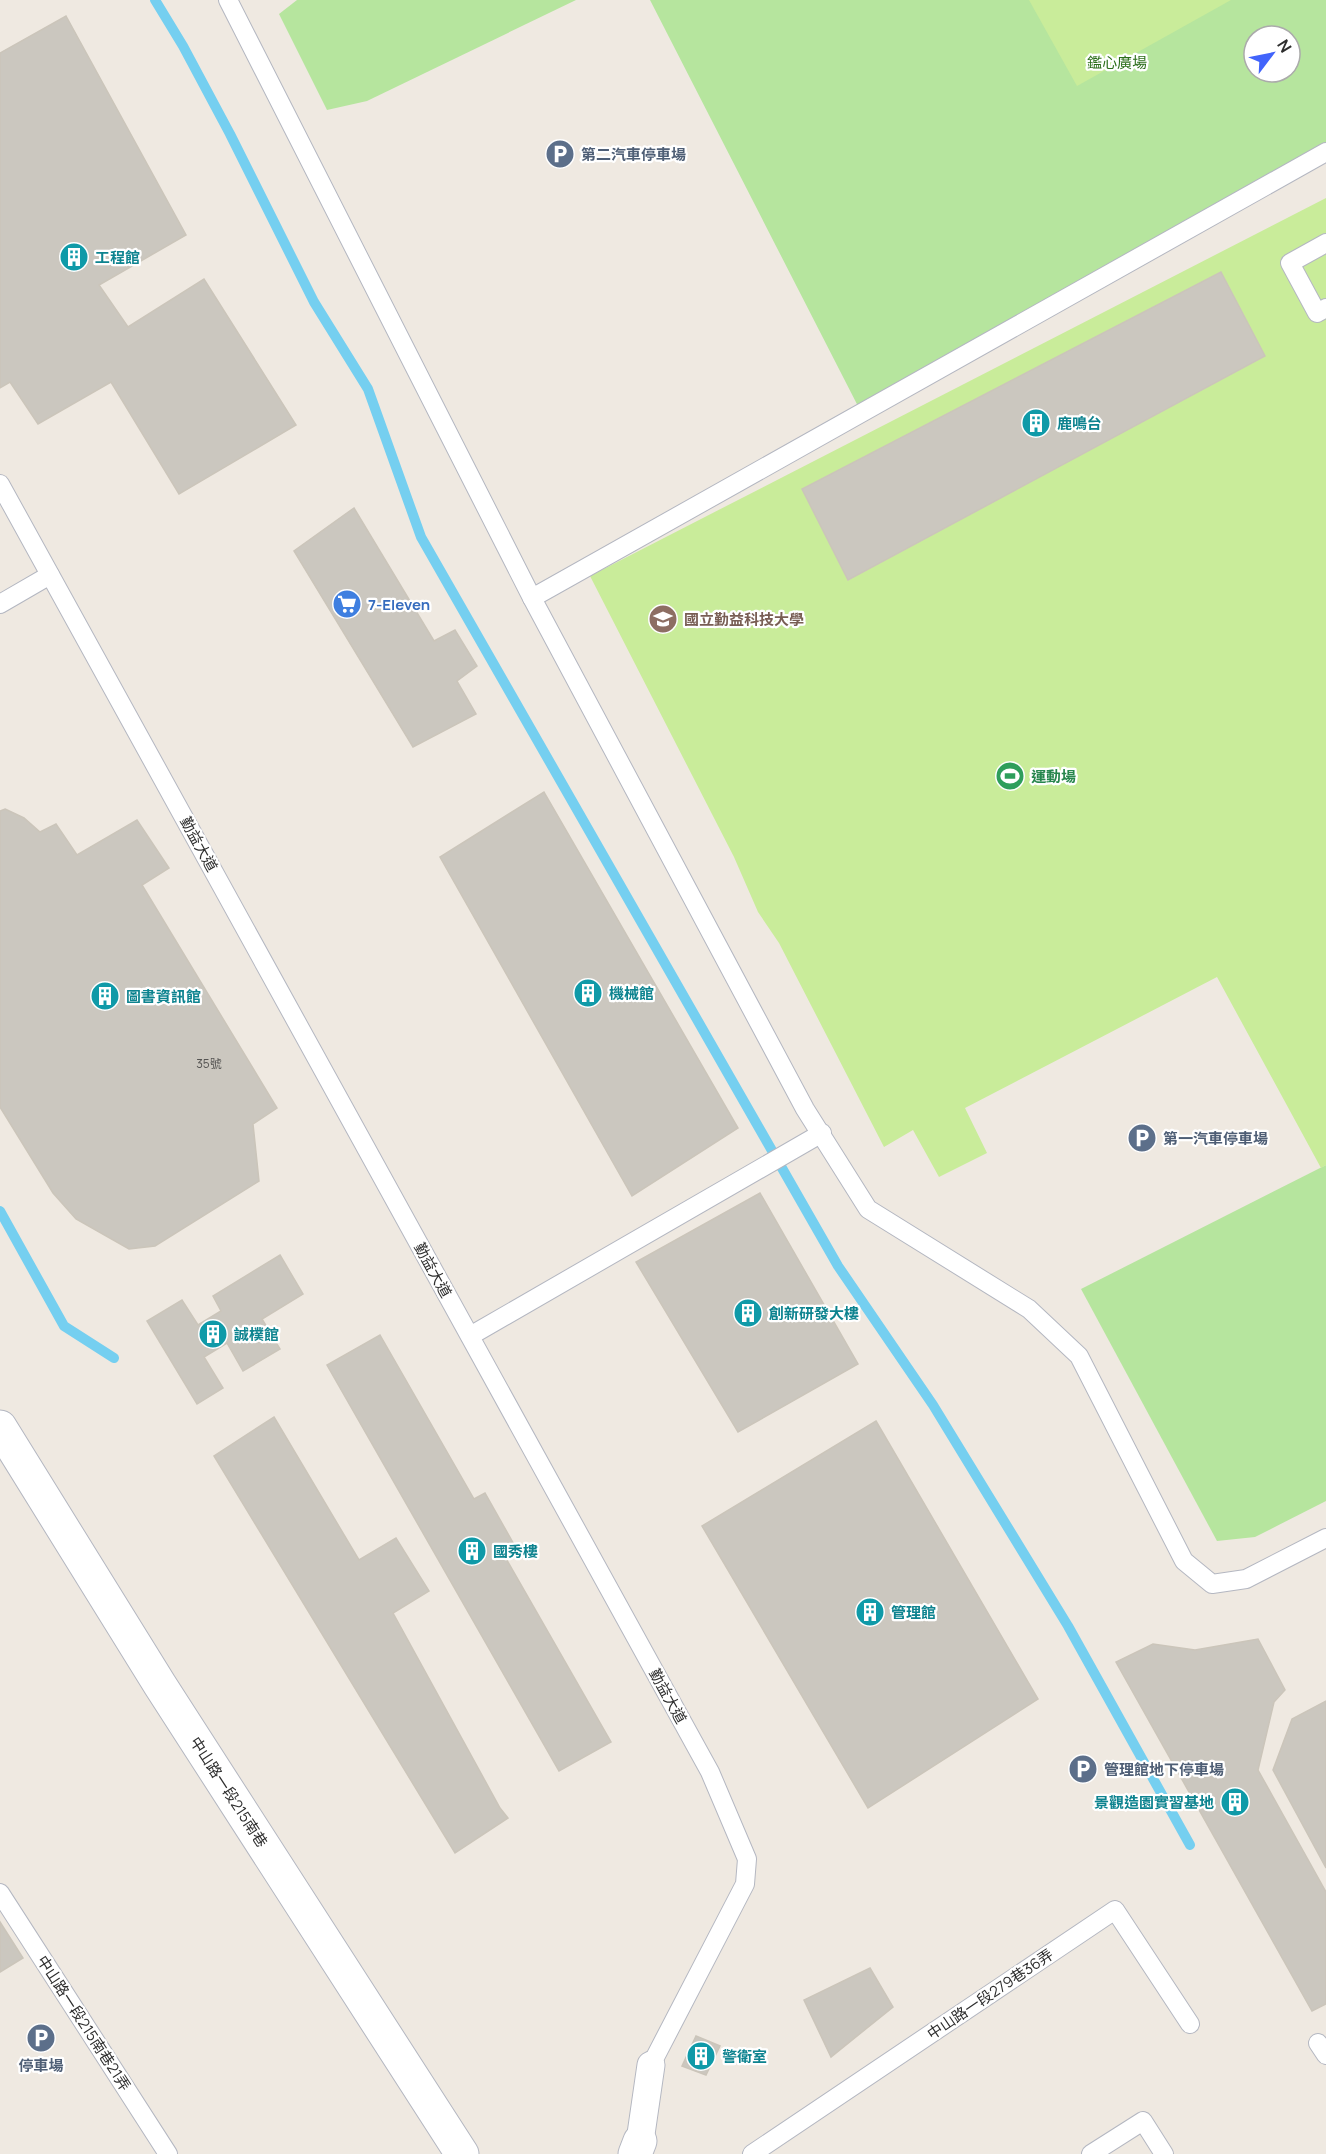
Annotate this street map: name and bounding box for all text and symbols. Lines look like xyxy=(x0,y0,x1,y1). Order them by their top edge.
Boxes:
north arrow xyxy=(1242,24,1302,84)
text: N xyxy=(1272,35,1297,57)
park label: 鑑心廣場 xyxy=(1087,52,1147,73)
parking icon: 第二汽車停車場 xyxy=(544,138,576,170)
place label: 第二汽車停車場 xyxy=(581,144,686,165)
building icon: 工程館 xyxy=(58,241,90,273)
place label: 工程館 xyxy=(95,247,140,268)
building icon: 鹿鳴台 xyxy=(1020,407,1052,439)
place label: 鹿鳴台 xyxy=(1057,413,1102,434)
supermarket icon: 7-Eleven xyxy=(331,588,363,620)
place label: 7-Eleven xyxy=(368,594,430,615)
school or university icon: 國立勤益科技大學 xyxy=(647,603,679,635)
place label: 國立勤益科技大學 xyxy=(684,609,804,630)
sports icon: 運動場 xyxy=(994,760,1026,792)
place label: 運動場 xyxy=(1031,766,1076,787)
street label: 勤益大道 xyxy=(175,813,223,875)
building icon: 機械館 xyxy=(572,977,604,1009)
building icon: 圖書資訊館 xyxy=(89,980,121,1012)
place label: 機械館 xyxy=(609,983,654,1004)
place label: 圖書資訊館 xyxy=(126,986,201,1007)
house number: 35號 xyxy=(196,1055,222,1072)
parking icon: 第一汽車停車場 xyxy=(1126,1122,1158,1154)
place label: 第一汽車停車場 xyxy=(1163,1128,1268,1149)
street label: 勤益大道 xyxy=(409,1239,457,1301)
building icon: 創新研發大樓 xyxy=(732,1297,764,1329)
place label: 創新研發大樓 xyxy=(769,1303,859,1324)
building icon: 誠樸館 xyxy=(197,1318,229,1350)
place label: 誠樸館 xyxy=(234,1324,279,1345)
building icon: 國秀樓 xyxy=(456,1535,488,1567)
place label: 國秀樓 xyxy=(493,1541,538,1562)
building icon: 管理館 xyxy=(854,1596,886,1628)
place label: 管理館 xyxy=(891,1602,936,1623)
street label: 勤益大道 xyxy=(644,1665,692,1727)
street label: 中山路一段215南巷 xyxy=(185,1733,273,1851)
parking icon: 管理館地下停車場 xyxy=(1067,1753,1099,1785)
place label: 管理館地下停車場 xyxy=(1104,1759,1224,1780)
building icon: 景觀造園實習基地 xyxy=(1219,1786,1251,1818)
place label: 景觀造園實習基地 xyxy=(1094,1792,1214,1813)
street label: 中山路一段279巷36弄 xyxy=(923,1944,1057,2044)
street label: 中山路一段215南巷21弄 xyxy=(32,1951,136,2095)
parking icon: 停車場 xyxy=(25,2022,57,2054)
building icon: 警衛室 xyxy=(685,2040,717,2072)
place label: 警衛室 xyxy=(722,2046,767,2067)
place label: 停車場 xyxy=(18,2055,64,2076)

